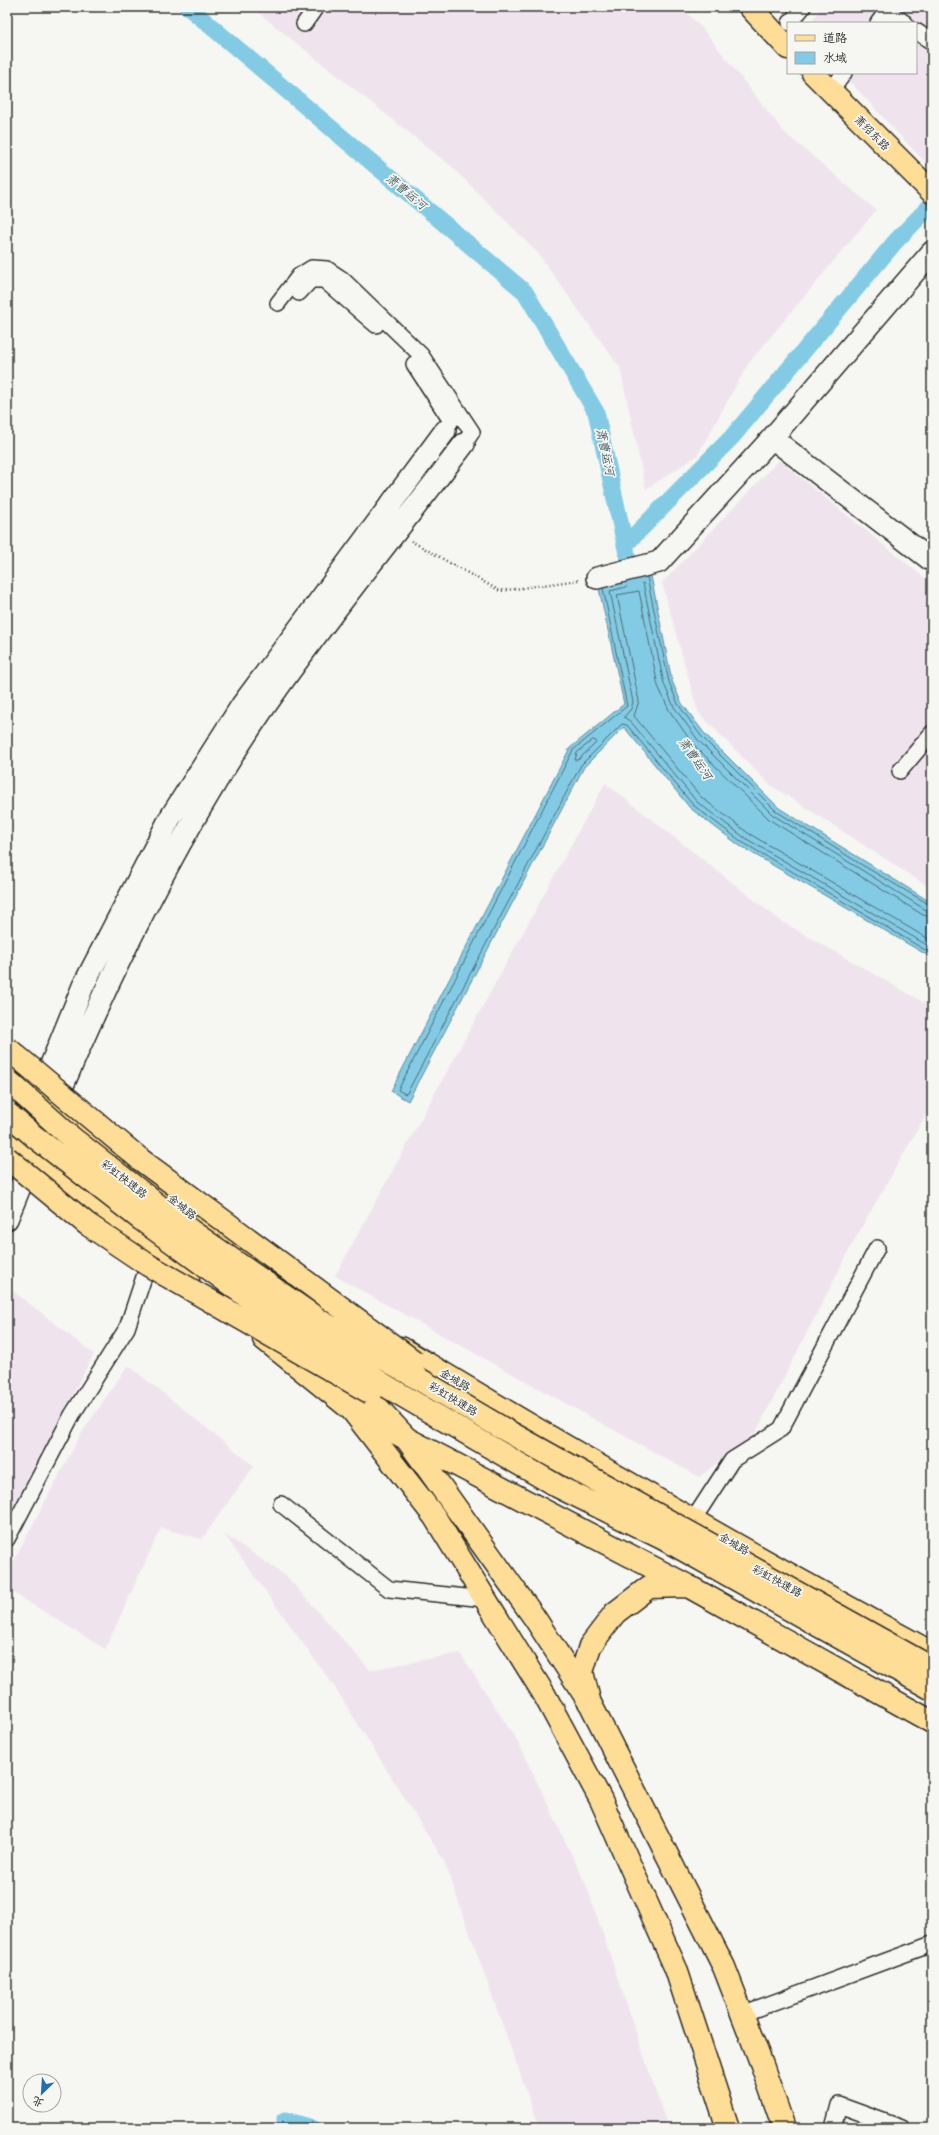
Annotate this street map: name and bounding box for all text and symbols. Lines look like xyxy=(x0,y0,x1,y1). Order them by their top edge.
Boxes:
legend xyxy=(787,22,917,74)
text: 道路 xyxy=(823,31,847,46)
text: 水域 xyxy=(823,51,847,66)
street label: 萧绍东路 xyxy=(852,113,892,153)
water label: 萧曹运河 xyxy=(383,171,431,214)
water label: 萧曹运河 xyxy=(593,427,618,479)
water label: 萧曹运河 xyxy=(675,735,716,785)
street label: 彩虹快速路 xyxy=(98,1157,150,1201)
street label: 金城路 xyxy=(165,1192,199,1222)
street label: 金城路 xyxy=(438,1366,472,1394)
street label: 彩虹快速路 xyxy=(426,1379,480,1419)
street label: 金城路 xyxy=(716,1530,752,1558)
street label: 彩虹快速路 xyxy=(750,1562,804,1600)
north arrow xyxy=(22,2073,62,2113)
text: 北 xyxy=(30,2093,46,2110)

